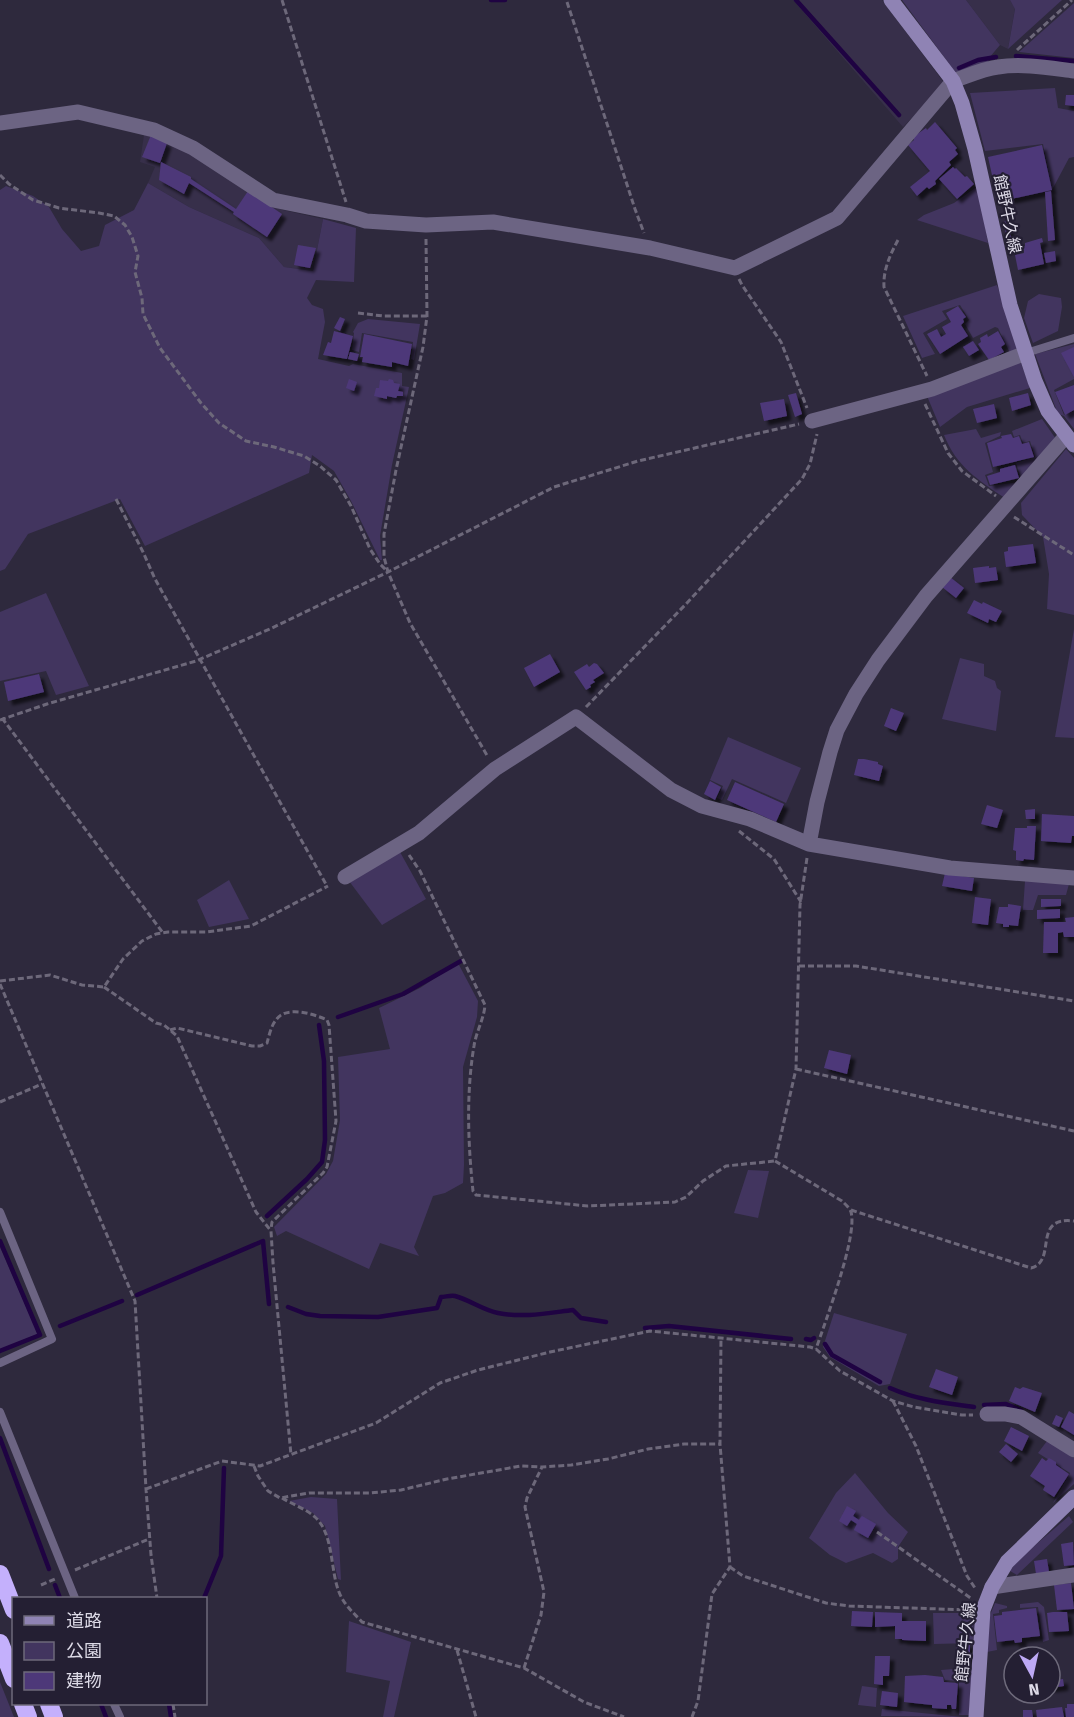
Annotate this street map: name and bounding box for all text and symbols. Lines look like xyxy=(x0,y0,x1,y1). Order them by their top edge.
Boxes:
street label: 館野牛久線 xyxy=(990,173,1025,255)
legend xyxy=(12,1597,207,1705)
street label: 館野牛久線 xyxy=(952,1601,979,1683)
text: 道路 xyxy=(66,1610,102,1632)
text: 公園 xyxy=(66,1640,102,1662)
north arrow xyxy=(1002,1645,1062,1705)
text: 建物 xyxy=(66,1670,102,1692)
text: N xyxy=(1027,1679,1041,1700)

